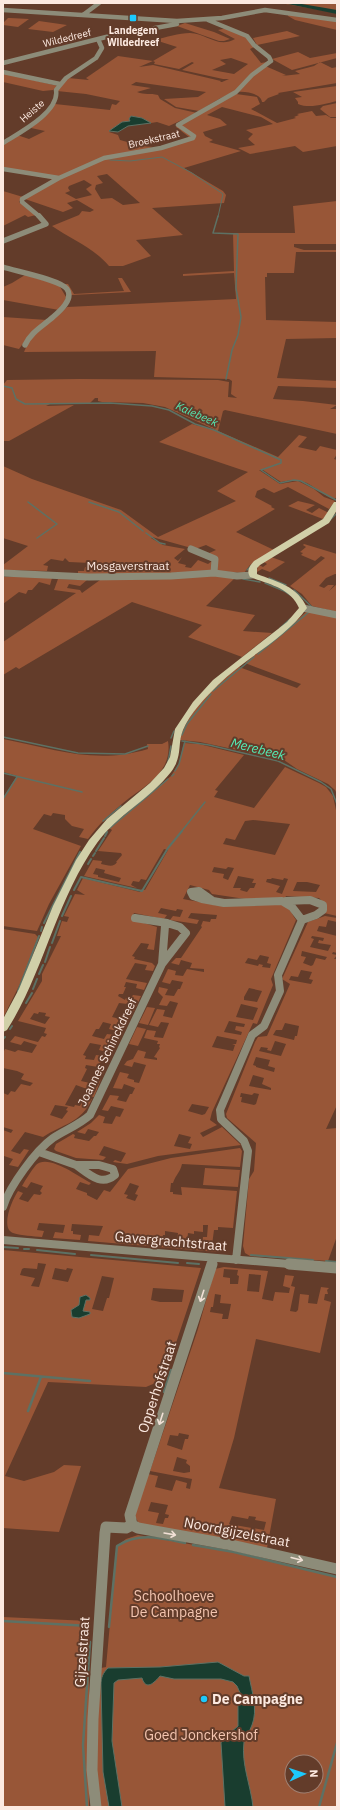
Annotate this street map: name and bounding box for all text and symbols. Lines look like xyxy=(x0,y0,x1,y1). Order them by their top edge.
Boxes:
marker: Landegem Wildedreef xyxy=(128,13,138,23)
place label: Landegem Wildedreef xyxy=(107,24,160,49)
street label: Wildedreef xyxy=(42,26,93,50)
street label: Heiste xyxy=(17,96,48,125)
street label: Broekstraat xyxy=(127,127,182,151)
water label: Kalebeek xyxy=(174,399,220,430)
street label: Mosgaverstraat xyxy=(87,558,169,573)
water label: Merebeek xyxy=(229,734,287,764)
street label: Joannes Schinckdreef xyxy=(74,995,140,1108)
street label: Gavergrachtstraat xyxy=(114,1227,228,1255)
one-way arrow xyxy=(198,1289,205,1302)
street label: Opperhofstraat xyxy=(134,1339,180,1435)
one-way arrow xyxy=(157,1412,164,1425)
street label: Noordgijzelstraat xyxy=(182,1513,292,1551)
one-way arrow xyxy=(163,1530,176,1538)
one-way arrow xyxy=(290,1556,303,1564)
park label: Schoolhoeve De Campagne xyxy=(130,1587,218,1621)
street label: Gijzelstraat xyxy=(71,1616,93,1688)
place label: De Campagne xyxy=(212,1690,303,1708)
marker: De Campagne xyxy=(199,1694,209,1704)
park label: Goed Jonckershof xyxy=(144,1726,258,1744)
north arrow xyxy=(284,1754,324,1794)
text: N xyxy=(307,1769,321,1778)

